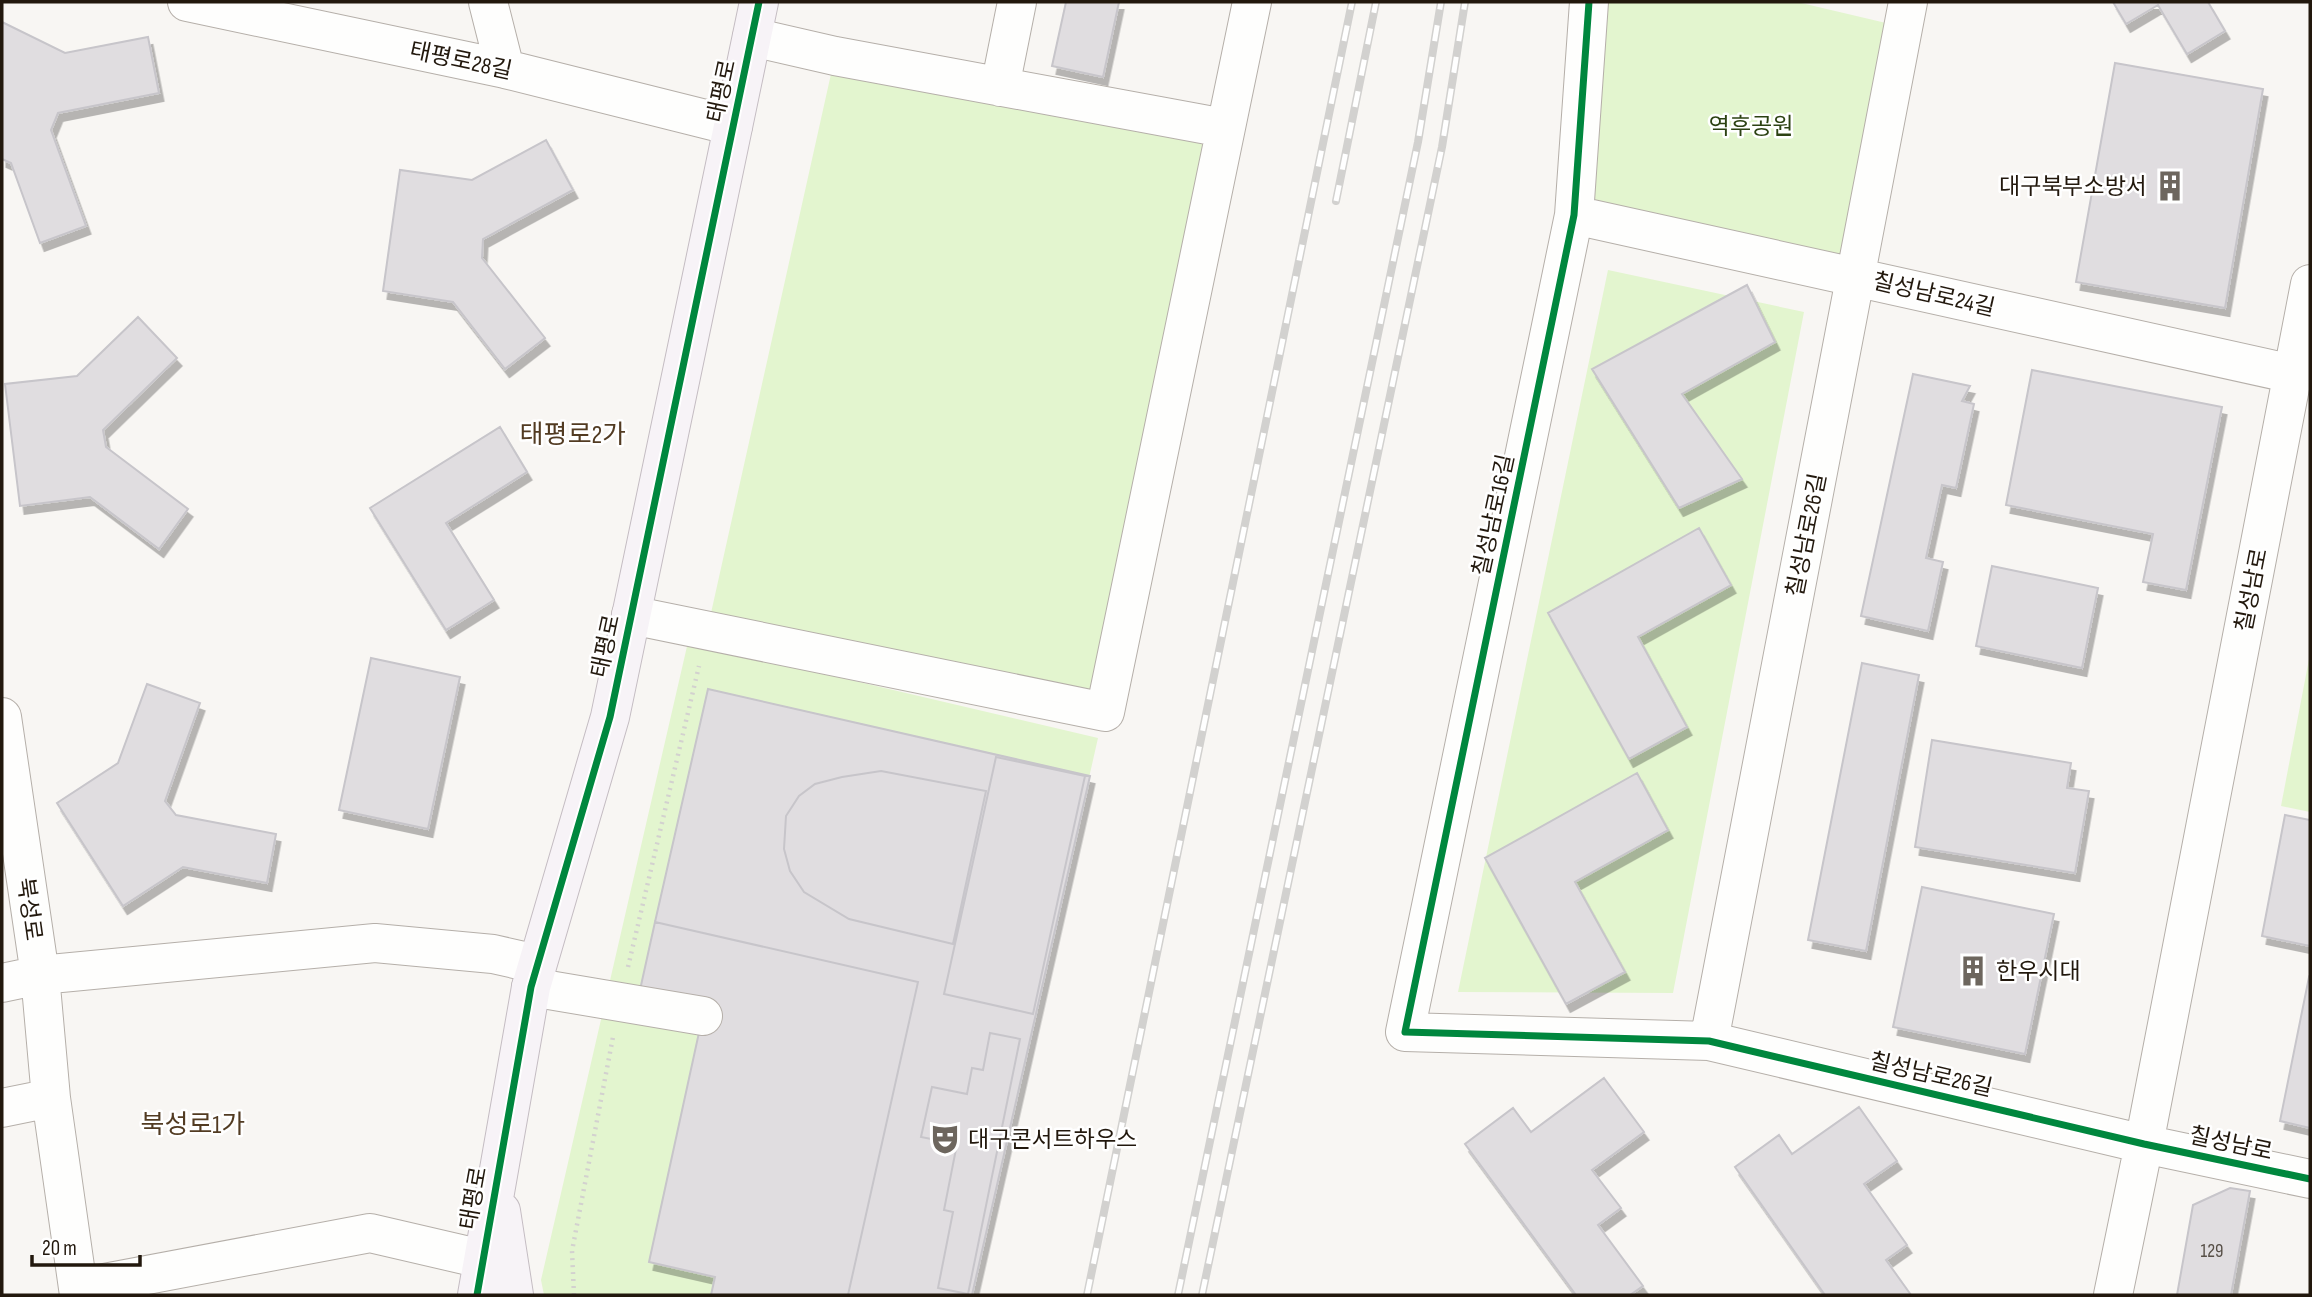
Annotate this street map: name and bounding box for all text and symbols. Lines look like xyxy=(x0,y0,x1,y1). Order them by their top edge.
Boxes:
street label: 태평로28길 xyxy=(407,36,515,86)
street label: 태평로 xyxy=(702,57,742,125)
park label: 역후공원 xyxy=(1709,113,1793,141)
building icon: 대구북부소방서 xyxy=(2153,169,2187,203)
place label: 대구북부소방서 xyxy=(1999,173,2147,201)
street label: 칠성남로24길 xyxy=(1870,267,1998,323)
district label: 태평로2가 xyxy=(520,420,626,451)
street label: 칠성남로16길 xyxy=(1467,452,1521,579)
street label: 칠성남로26길 xyxy=(1781,471,1833,599)
street label: 칠성남로 xyxy=(2230,546,2274,634)
street label: 태평로 xyxy=(586,612,626,680)
street label: 북성로 xyxy=(11,876,47,943)
building icon: 한우시대 xyxy=(1956,954,1990,988)
place label: 한우시대 xyxy=(1996,958,2081,986)
street label: 칠성남로26길 xyxy=(1867,1047,1995,1103)
district label: 북성로1가 xyxy=(141,1110,245,1141)
street label: 칠성남로 xyxy=(2186,1121,2275,1166)
theatre icon: 대구콘서트하우스 xyxy=(928,1122,962,1156)
place label: 대구콘서트하우스 xyxy=(968,1126,1137,1154)
street label: 태평로 xyxy=(455,1164,493,1232)
scale bar xyxy=(32,1224,140,1268)
text: 20 m xyxy=(42,1236,77,1261)
house number: 129 xyxy=(2200,1240,2224,1263)

